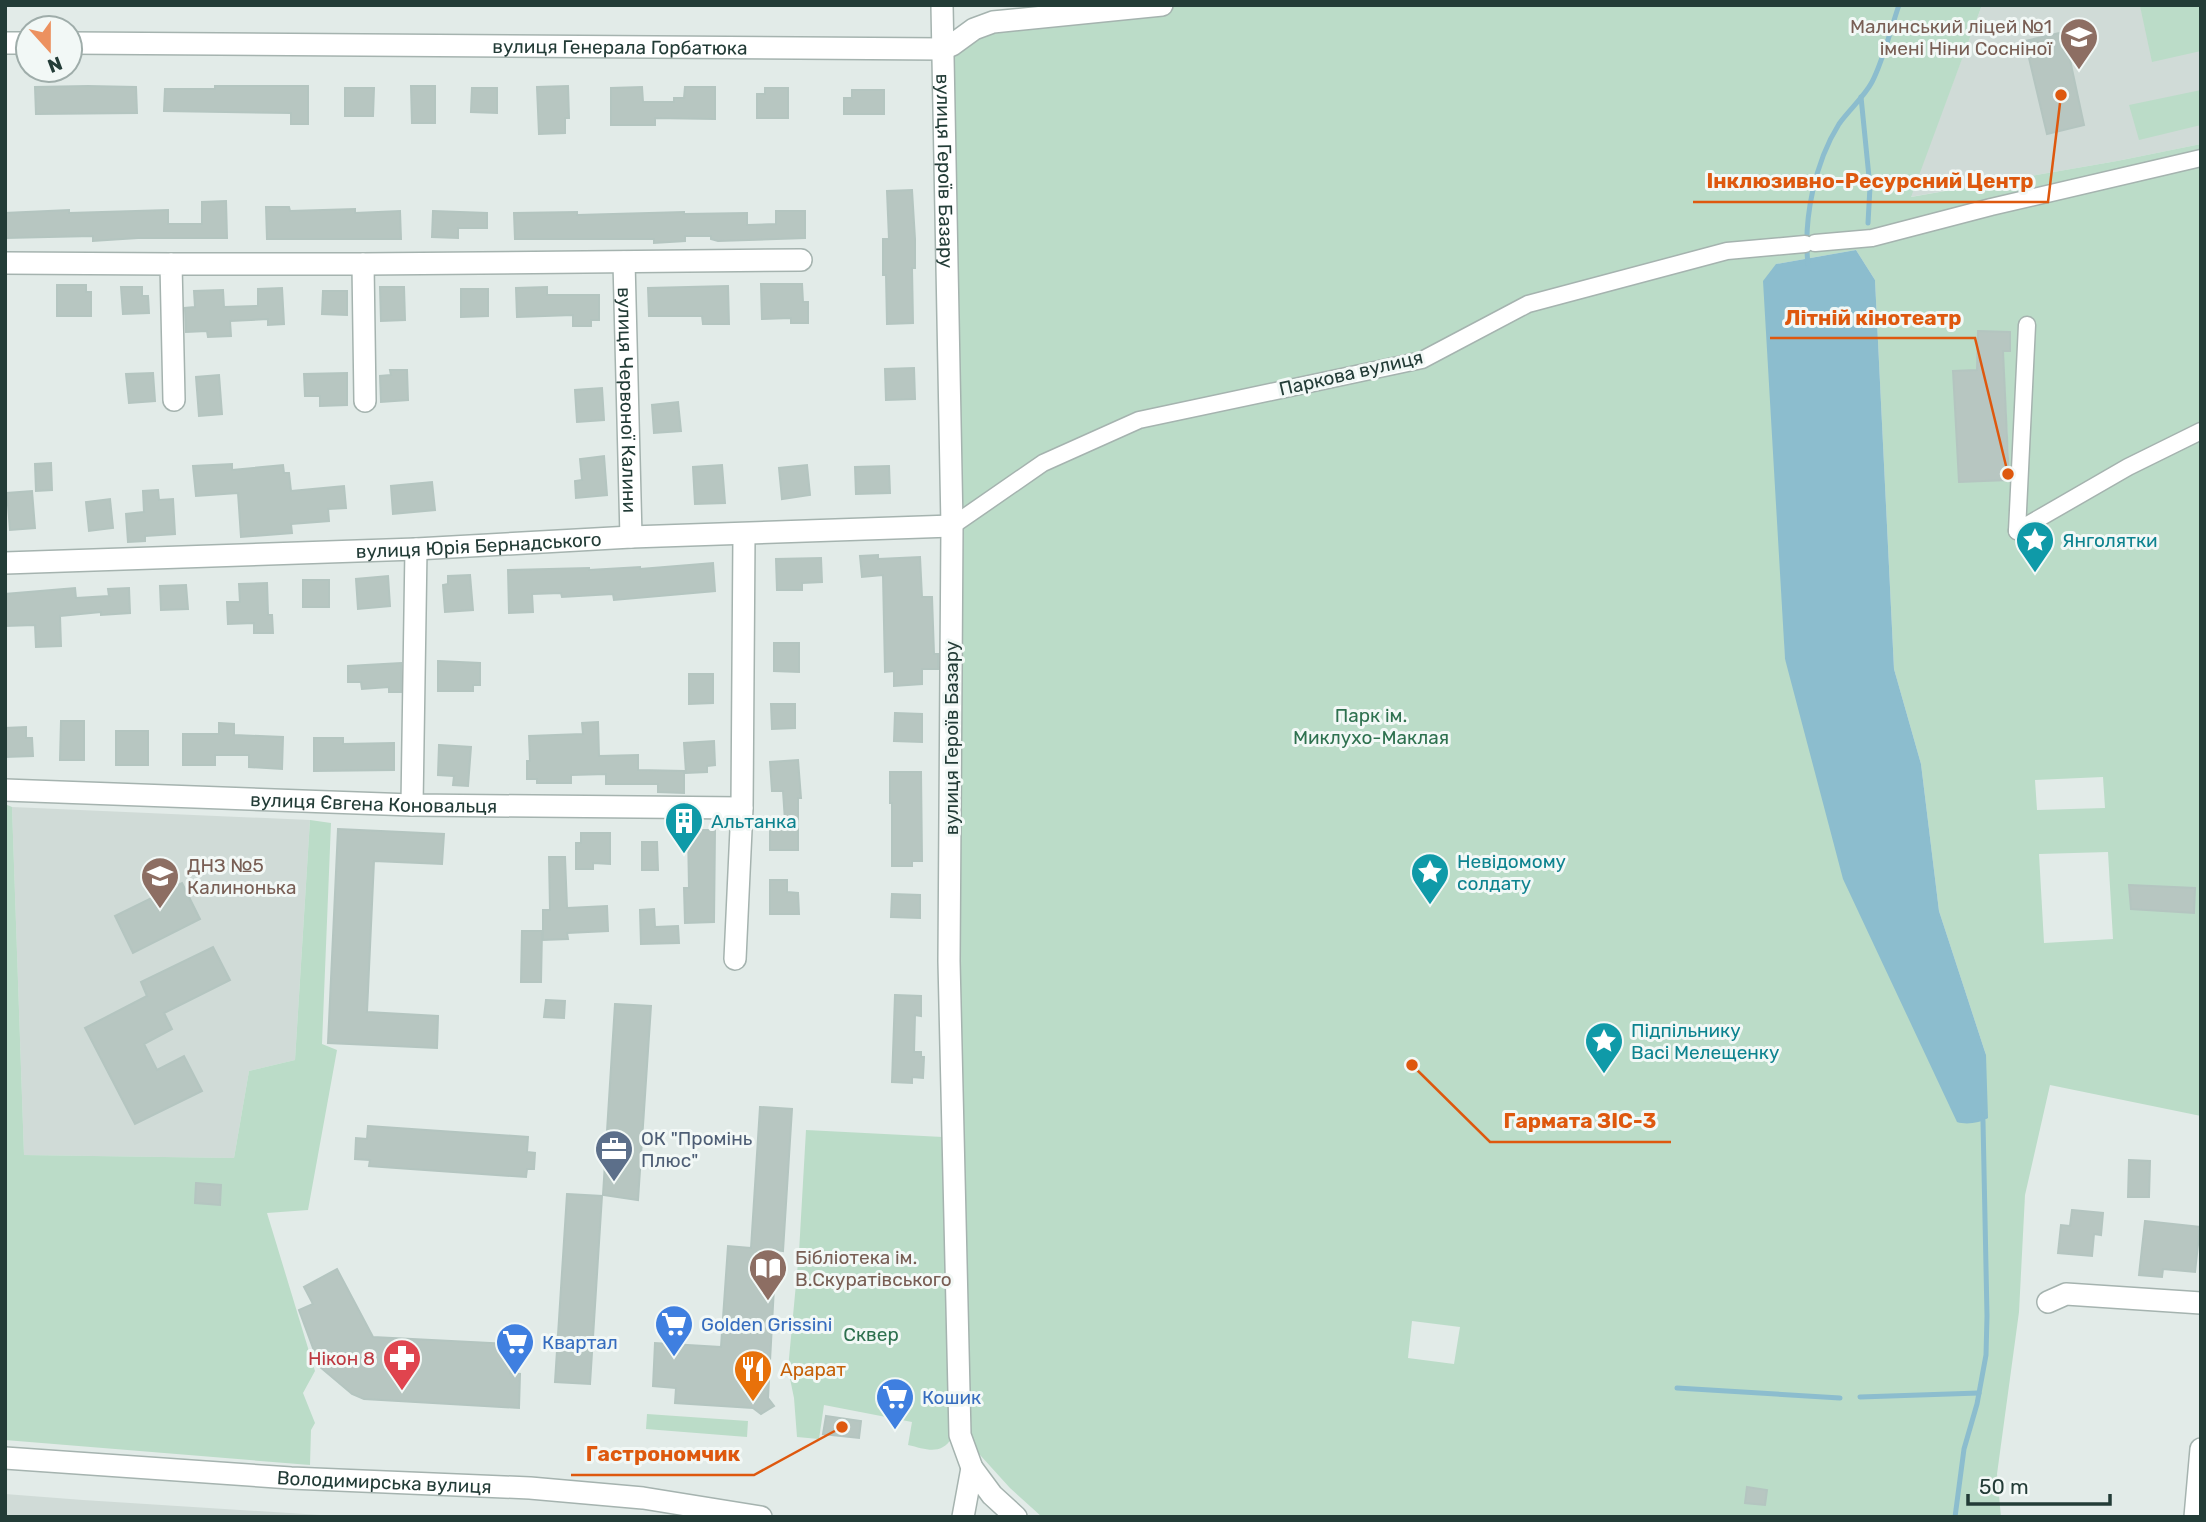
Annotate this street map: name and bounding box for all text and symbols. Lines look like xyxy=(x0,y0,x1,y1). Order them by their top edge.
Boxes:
north arrow xyxy=(14,14,84,84)
place label: Малинський ліцей №1 імені Ніни Сосніної xyxy=(1850,15,2052,60)
school or university icon: Малинський ліцей №1 імені Ніни Сосніної xyxy=(2058,16,2100,71)
street label: вулиця Генерала Горбатюка xyxy=(492,34,748,59)
text: N xyxy=(44,51,65,78)
street label: вулиця Героїв Базару xyxy=(932,73,959,268)
callout: Інклюзивно-Ресурсний Центр xyxy=(1693,160,2048,202)
text: Інклюзивно-Ресурсний Центр xyxy=(1706,168,2034,193)
street label: вулиця Червоної Калини xyxy=(613,287,642,513)
callout: Літній кінотеатр xyxy=(1770,296,1975,338)
text: Літній кінотеатр xyxy=(1785,305,1961,330)
street label: Паркова вулиця xyxy=(1277,345,1425,401)
place icon: Янголятки xyxy=(2014,519,2056,574)
street label: вулиця Юрія Бернадського xyxy=(355,527,602,563)
place label: Янголятки xyxy=(2062,529,2158,552)
street label: вулиця Героїв Базару xyxy=(940,641,963,835)
park label: Парк ім. Миклухо-Маклая xyxy=(1293,704,1449,749)
street label: вулиця Євгена Коновальця xyxy=(250,788,497,817)
building icon: Альтанка xyxy=(663,800,705,855)
place label: Альтанка xyxy=(711,810,797,833)
place label: Невідомому солдату xyxy=(1457,850,1566,895)
place icon: Невідомому солдату xyxy=(1409,851,1451,906)
place label: ДНЗ №5 Калинонька xyxy=(187,854,296,899)
school or university icon: ДНЗ №5 Калинонька xyxy=(139,855,181,910)
place label: Підпільнику Васі Мелещенку xyxy=(1631,1019,1779,1064)
place icon: Підпільнику Васі Мелещенку xyxy=(1583,1020,1625,1075)
callout: Гармата ЗІС-3 xyxy=(1490,1100,1671,1142)
text: Гармата ЗІС-3 xyxy=(1504,1108,1656,1133)
place label: ОК "Промінь Плюс" xyxy=(641,1127,753,1172)
office icon: ОК "Промінь Плюс" xyxy=(593,1128,635,1183)
place label: Бібліотека ім. В.Скуратівського xyxy=(795,1246,952,1291)
library icon: Бібліотека ім. В.Скуратівського xyxy=(747,1247,789,1302)
supermarket icon: Golden Grissini xyxy=(653,1303,695,1358)
place label: Golden Grissini xyxy=(701,1313,832,1336)
supermarket icon: Квартал xyxy=(494,1321,536,1376)
park label: Сквер xyxy=(843,1323,899,1346)
place label: Квартал xyxy=(542,1331,618,1354)
pharmacy icon: Нікон 8 xyxy=(381,1337,423,1392)
place label: Нікон 8 xyxy=(308,1347,375,1370)
restaurant icon: Арарат xyxy=(732,1348,774,1403)
place label: Арарат xyxy=(780,1358,846,1381)
supermarket icon: Кошик xyxy=(874,1376,916,1431)
place label: Кошик xyxy=(922,1386,981,1409)
callout: Гастрономчик xyxy=(571,1433,754,1475)
text: Гастрономчик xyxy=(586,1441,741,1466)
scale bar xyxy=(1968,1462,2110,1506)
street label: Володимирська вулиця xyxy=(276,1466,492,1498)
text: 50 m xyxy=(1979,1474,2029,1499)

